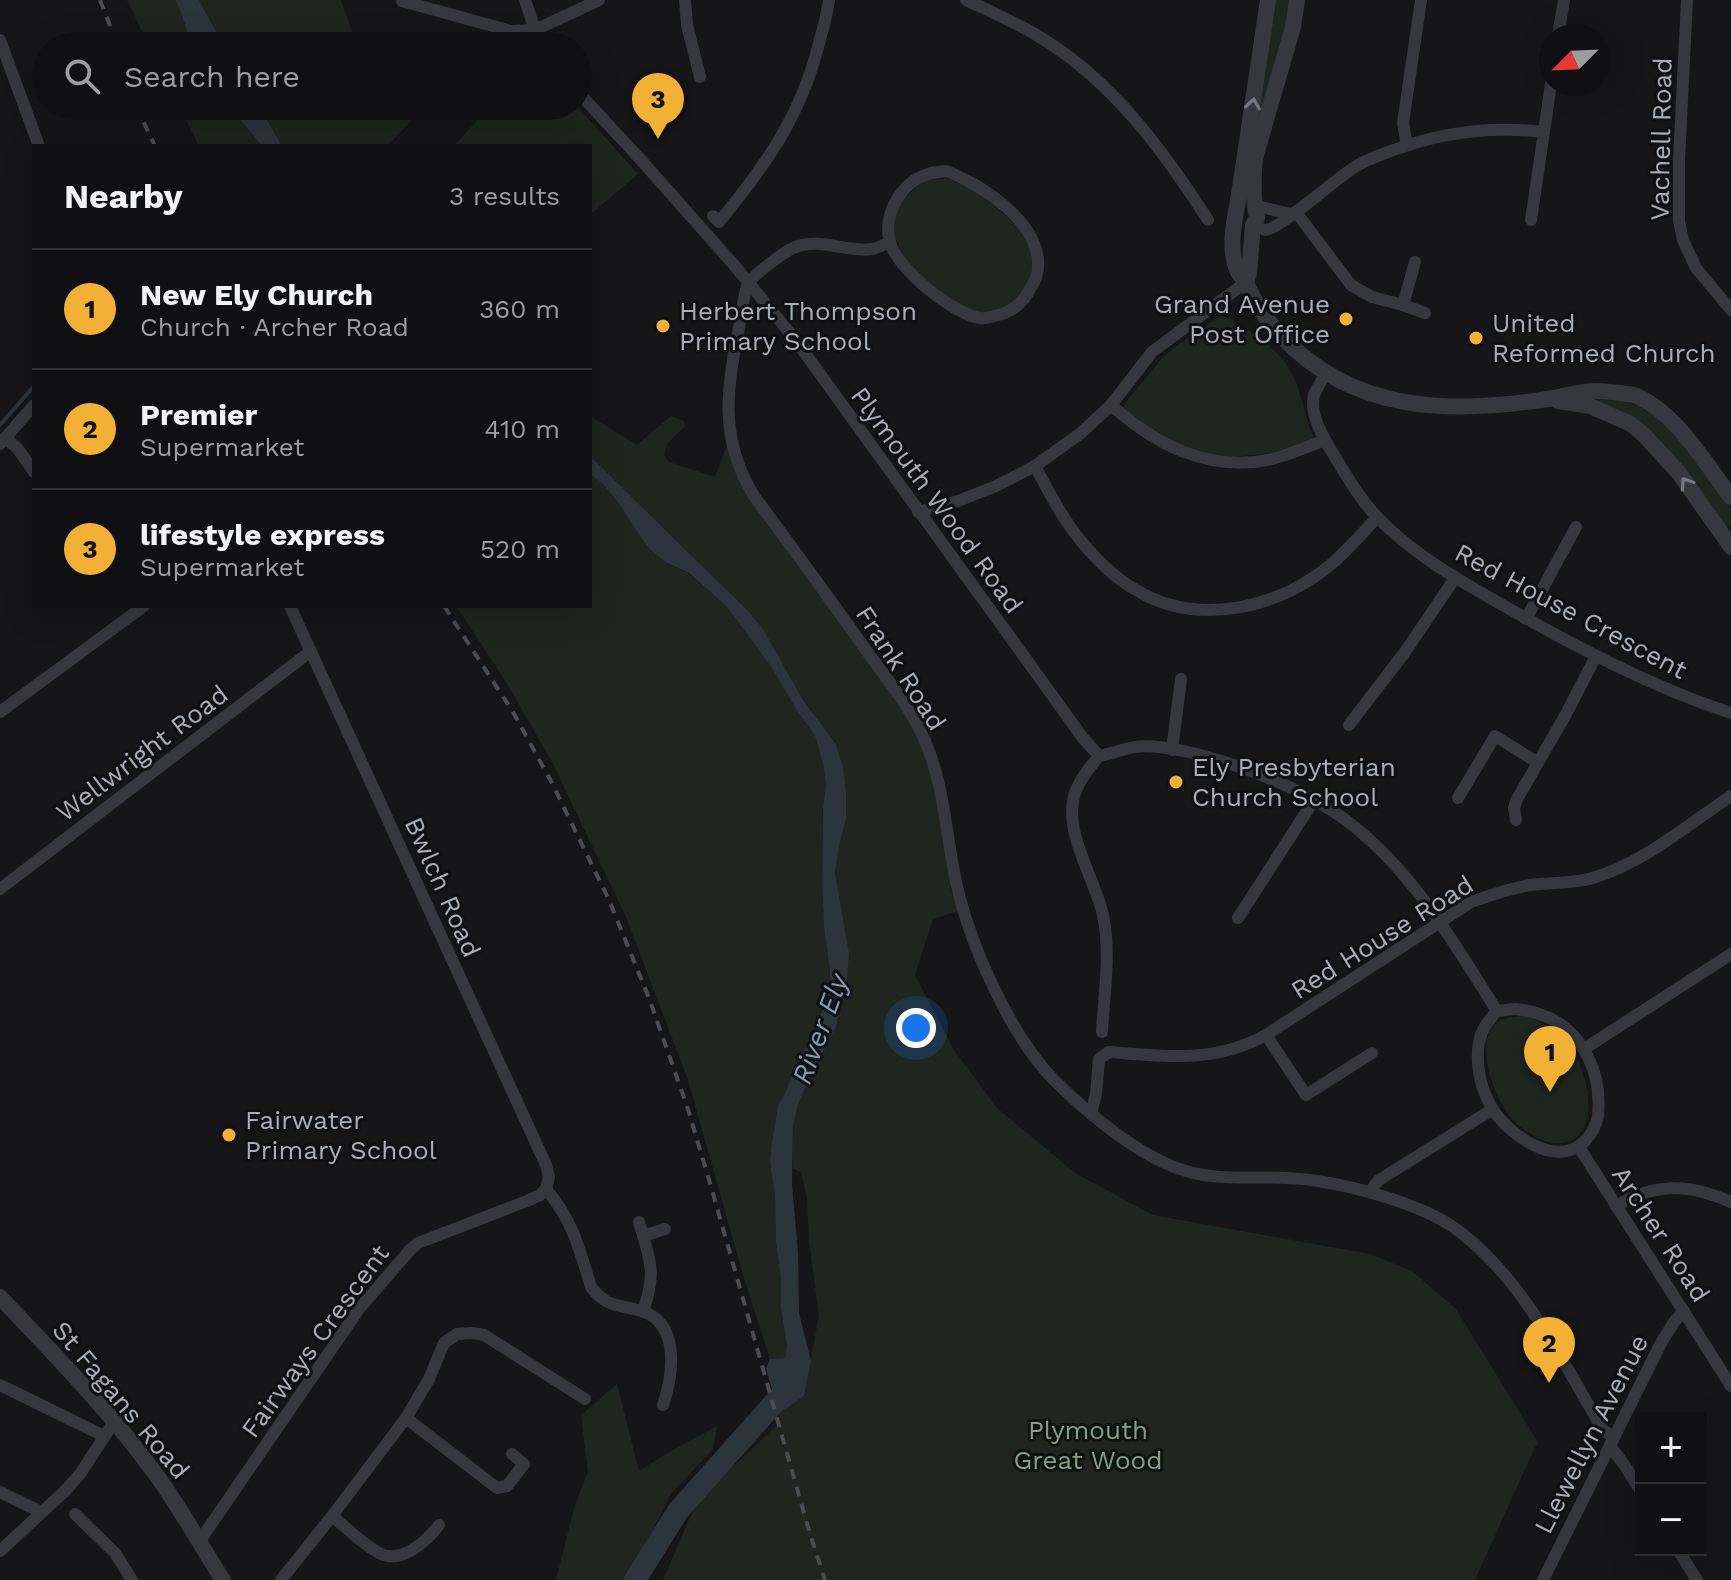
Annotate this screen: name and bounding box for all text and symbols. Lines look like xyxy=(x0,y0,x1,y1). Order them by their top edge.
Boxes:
north arrow xyxy=(1539,24,1611,96)
search box xyxy=(32,32,592,120)
icon: search xyxy=(60,54,104,98)
street label: Vachell Road xyxy=(1645,57,1677,221)
text: Search here xyxy=(124,59,300,94)
pin: 3 xyxy=(632,73,684,139)
one-way arrow xyxy=(1244,98,1261,111)
text: Nearby xyxy=(64,176,183,216)
text: 3 results xyxy=(449,181,560,211)
text: New Ely Church xyxy=(140,277,373,312)
place label: Grand Avenue Post Office xyxy=(1154,289,1330,349)
text: 1 xyxy=(84,294,96,324)
text: 360 m xyxy=(479,294,560,324)
place label: Herbert Thompson Primary School xyxy=(679,296,917,356)
place label: United Reformed Church xyxy=(1492,308,1716,368)
marker: Grand Avenue Post Office xyxy=(1337,310,1355,328)
text: Church · Archer Road xyxy=(140,312,409,342)
marker: Herbert Thompson Primary School xyxy=(654,317,672,335)
marker: United Reformed Church xyxy=(1467,329,1485,347)
street label: Plymouth Wood Road xyxy=(845,381,1029,619)
text: Premier xyxy=(140,397,257,432)
text: 2 xyxy=(82,414,98,444)
text: 410 m xyxy=(485,414,560,444)
text: Supermarket xyxy=(140,432,304,462)
one-way arrow xyxy=(1680,478,1695,492)
text: lifestyle express xyxy=(140,517,385,552)
text: 3 xyxy=(82,534,98,564)
text: 520 m xyxy=(480,534,560,564)
street label: Red House Crescent xyxy=(1450,537,1692,685)
text: Supermarket xyxy=(140,552,304,582)
street label: Frank Road xyxy=(850,600,952,736)
street label: Wellwright Road xyxy=(50,679,234,827)
place label: Ely Presbyterian Church School xyxy=(1192,752,1396,812)
marker: Ely Presbyterian Church School xyxy=(1167,773,1185,791)
street label: Bwlch Road xyxy=(399,813,487,961)
street label: Red House Road xyxy=(1286,869,1478,1005)
water label: River Ely xyxy=(785,968,856,1088)
your location xyxy=(896,1008,936,1048)
pin: 1 xyxy=(1524,1026,1576,1092)
place label: Fairwater Primary School xyxy=(245,1105,437,1165)
marker: Fairwater Primary School xyxy=(220,1126,238,1144)
street label: Archer Road xyxy=(1606,1161,1716,1307)
street label: Fairways Crescent xyxy=(235,1239,395,1443)
street label: St Fagans Road xyxy=(46,1315,196,1485)
pin: 2 xyxy=(1523,1317,1575,1383)
street label: Llewellyn Avenue xyxy=(1528,1330,1654,1538)
map controls xyxy=(1635,1412,1707,1556)
button: + xyxy=(1635,1412,1707,1484)
park label: Plymouth Great Wood xyxy=(1014,1415,1162,1475)
button: − xyxy=(1635,1484,1707,1556)

